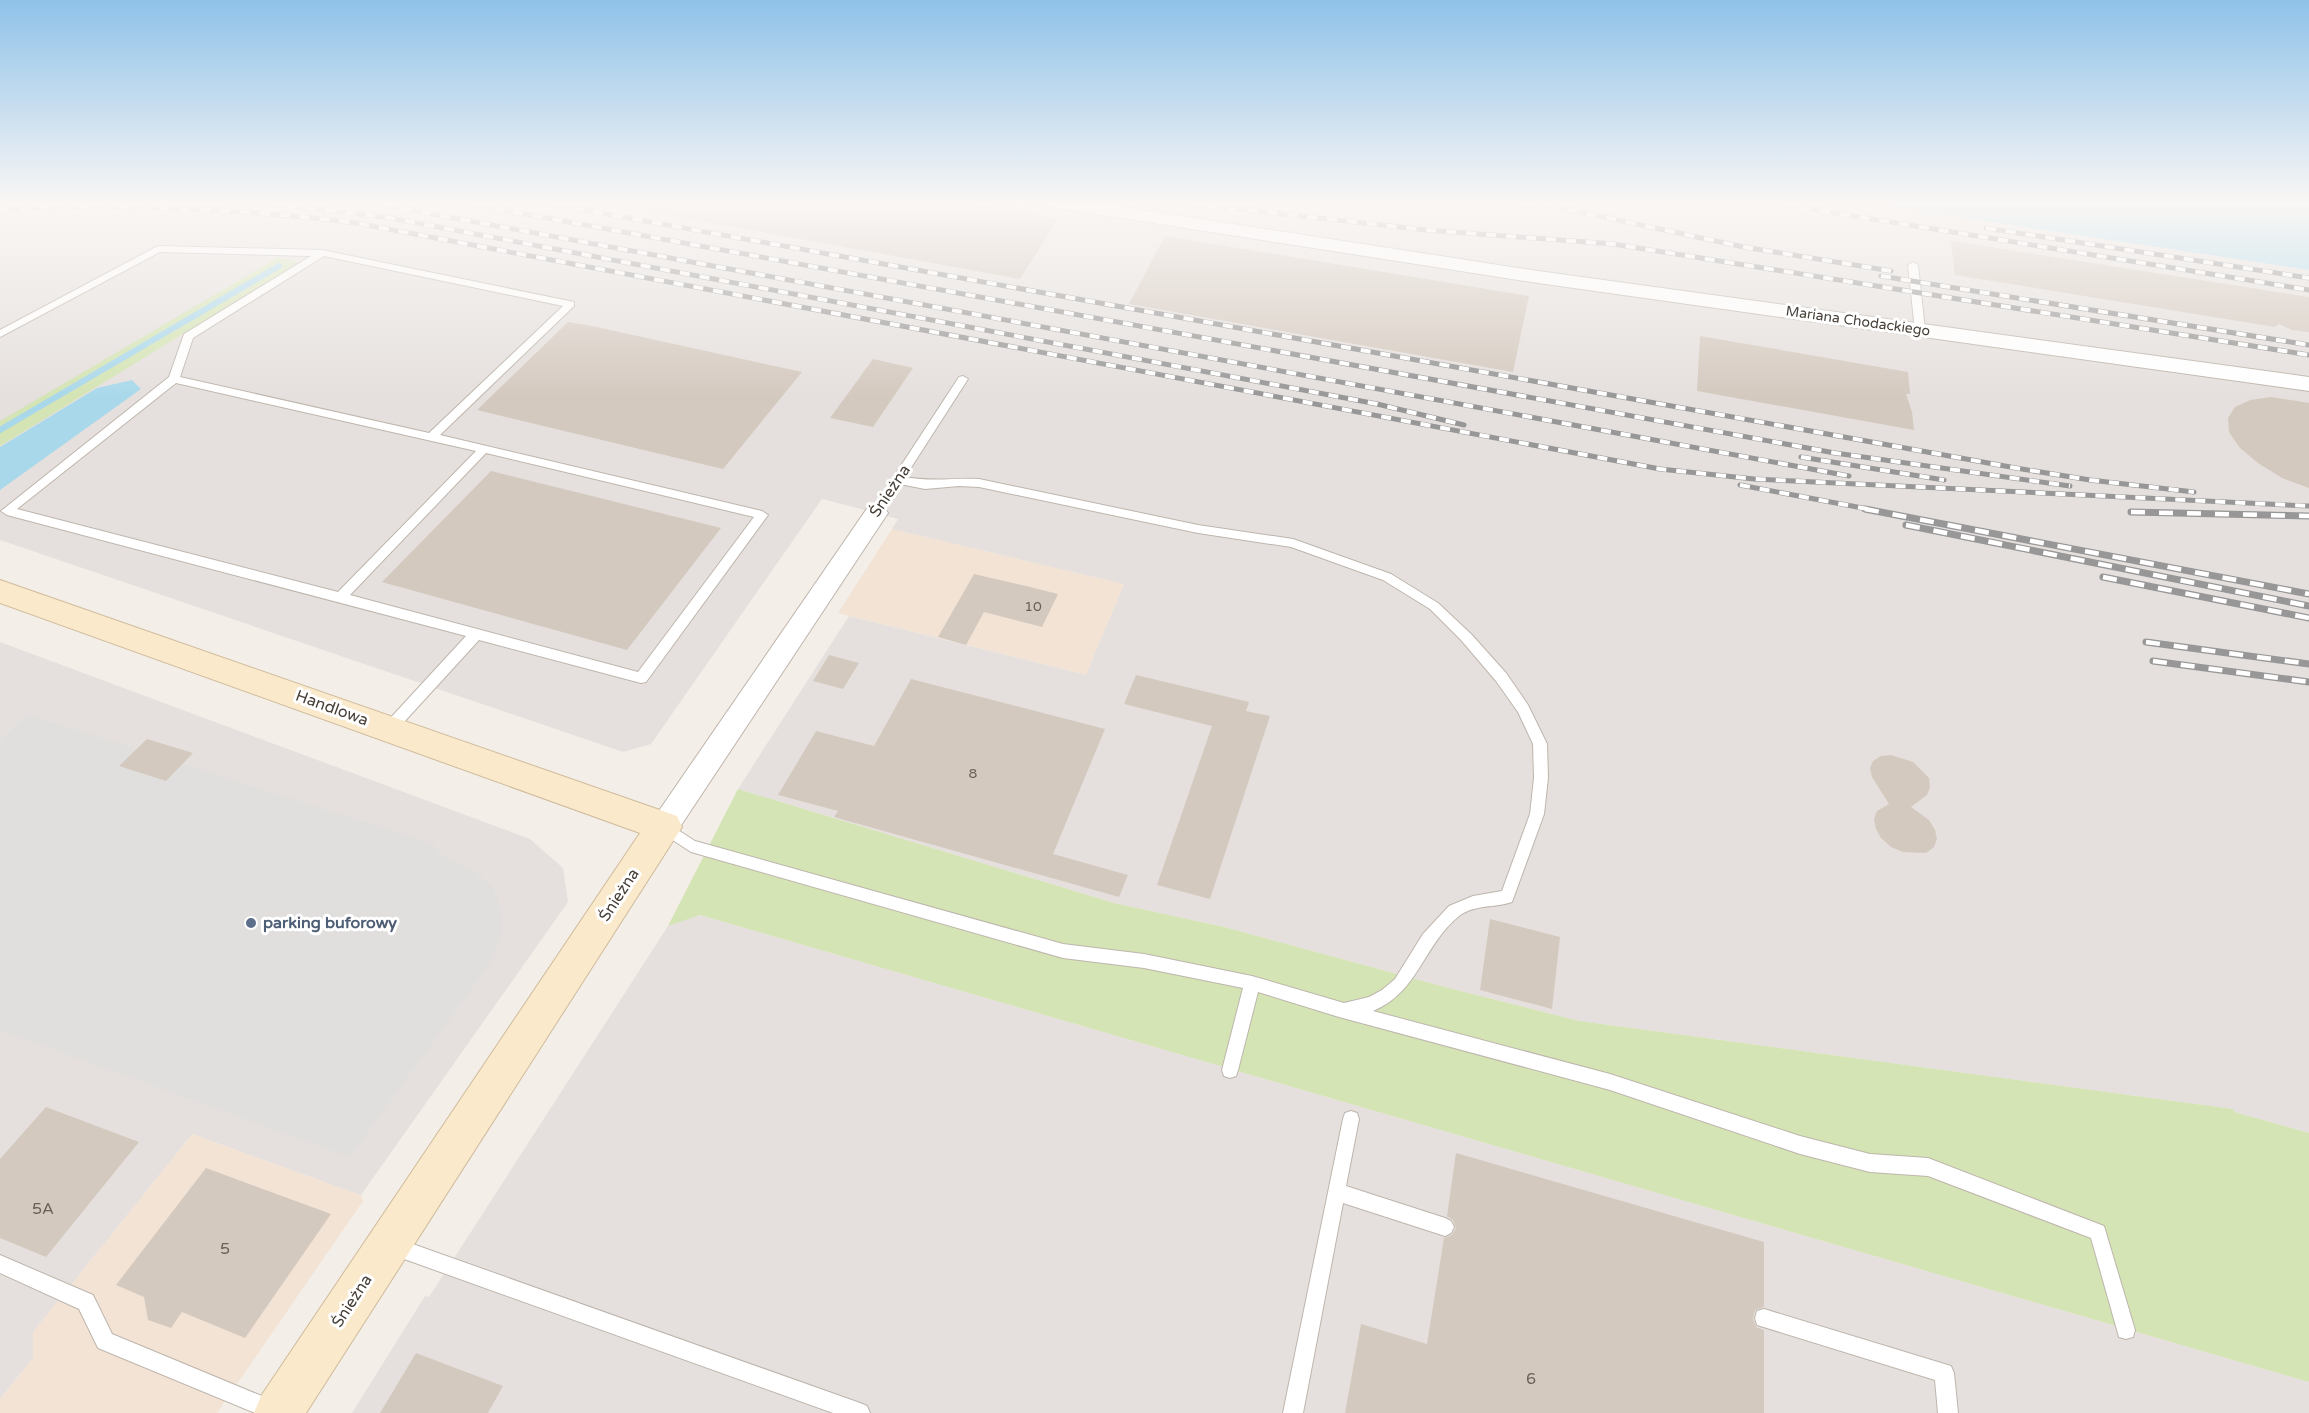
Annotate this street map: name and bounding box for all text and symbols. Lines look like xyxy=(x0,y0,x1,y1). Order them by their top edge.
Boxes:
street label: Mariana Chodackiego xyxy=(1785,302,1931,340)
street label: Śnieżna xyxy=(865,461,915,521)
house number: 10 xyxy=(1024,598,1042,615)
street label: Handlowa xyxy=(293,686,371,730)
house number: 8 xyxy=(969,765,978,782)
street label: Śnieżna xyxy=(594,865,644,925)
place label: parking buforowy xyxy=(263,913,397,933)
marker: parking buforowy xyxy=(244,916,258,930)
house number: 5A xyxy=(32,1199,54,1219)
house number: 5 xyxy=(220,1239,230,1259)
street label: Śnieżna xyxy=(327,1271,377,1331)
house number: 6 xyxy=(1526,1369,1536,1389)

